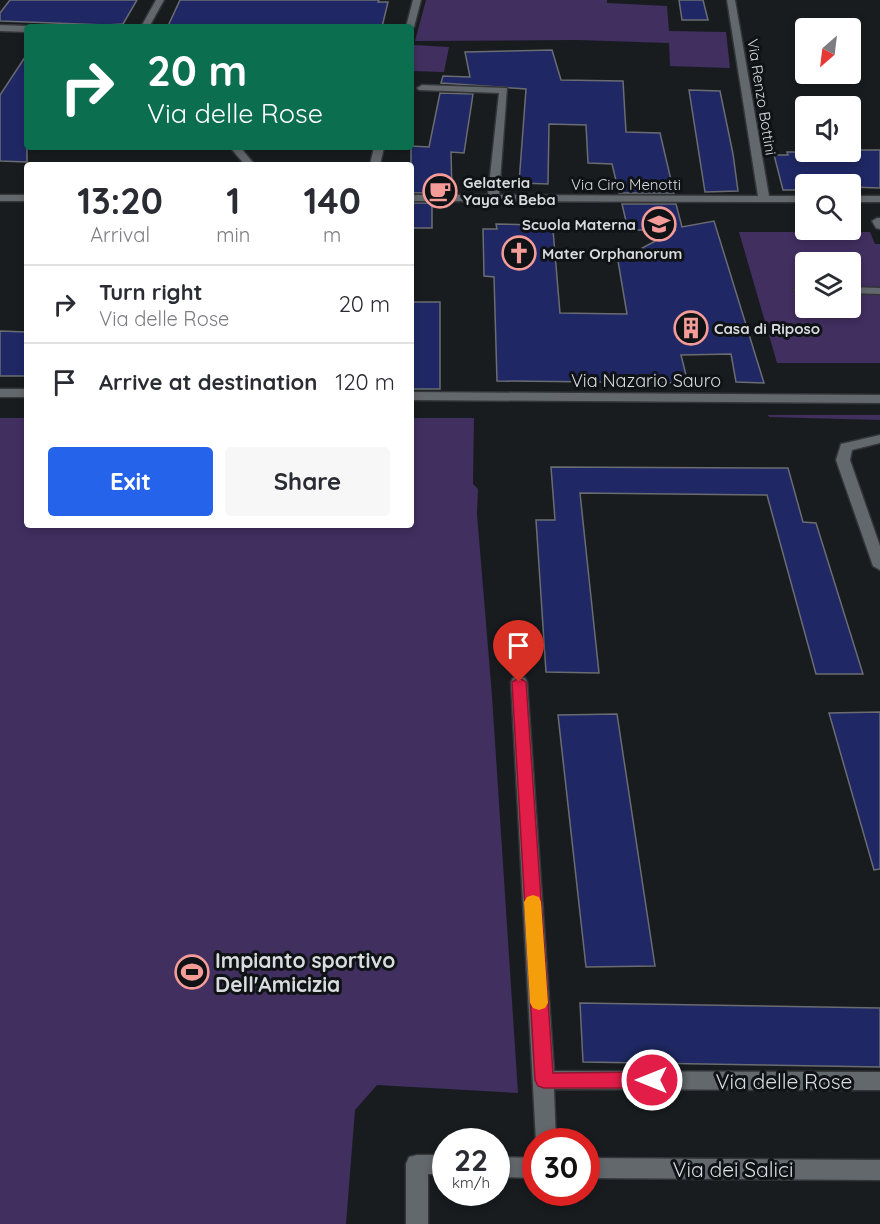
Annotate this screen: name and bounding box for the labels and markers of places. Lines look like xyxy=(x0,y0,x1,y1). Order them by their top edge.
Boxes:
cafe icon: Gelateria Yaya & Beba xyxy=(422,173,458,209)
place label: Gelateria Yaya & Beba xyxy=(463,173,556,209)
school or university icon: Scuola Materna xyxy=(641,206,677,242)
place label: Scuola Materna xyxy=(522,215,636,234)
church icon: Mater Orphanorum xyxy=(501,235,537,271)
place label: Mater Orphanorum xyxy=(542,244,682,263)
building icon: Casa di Riposo xyxy=(673,310,709,346)
place label: Casa di Riposo xyxy=(714,319,820,338)
pin xyxy=(493,620,544,682)
place label: Impianto sportivo Dell'Amicizia xyxy=(215,947,395,997)
sports icon: Impianto sportivo Dell'Amicizia xyxy=(174,954,210,990)

